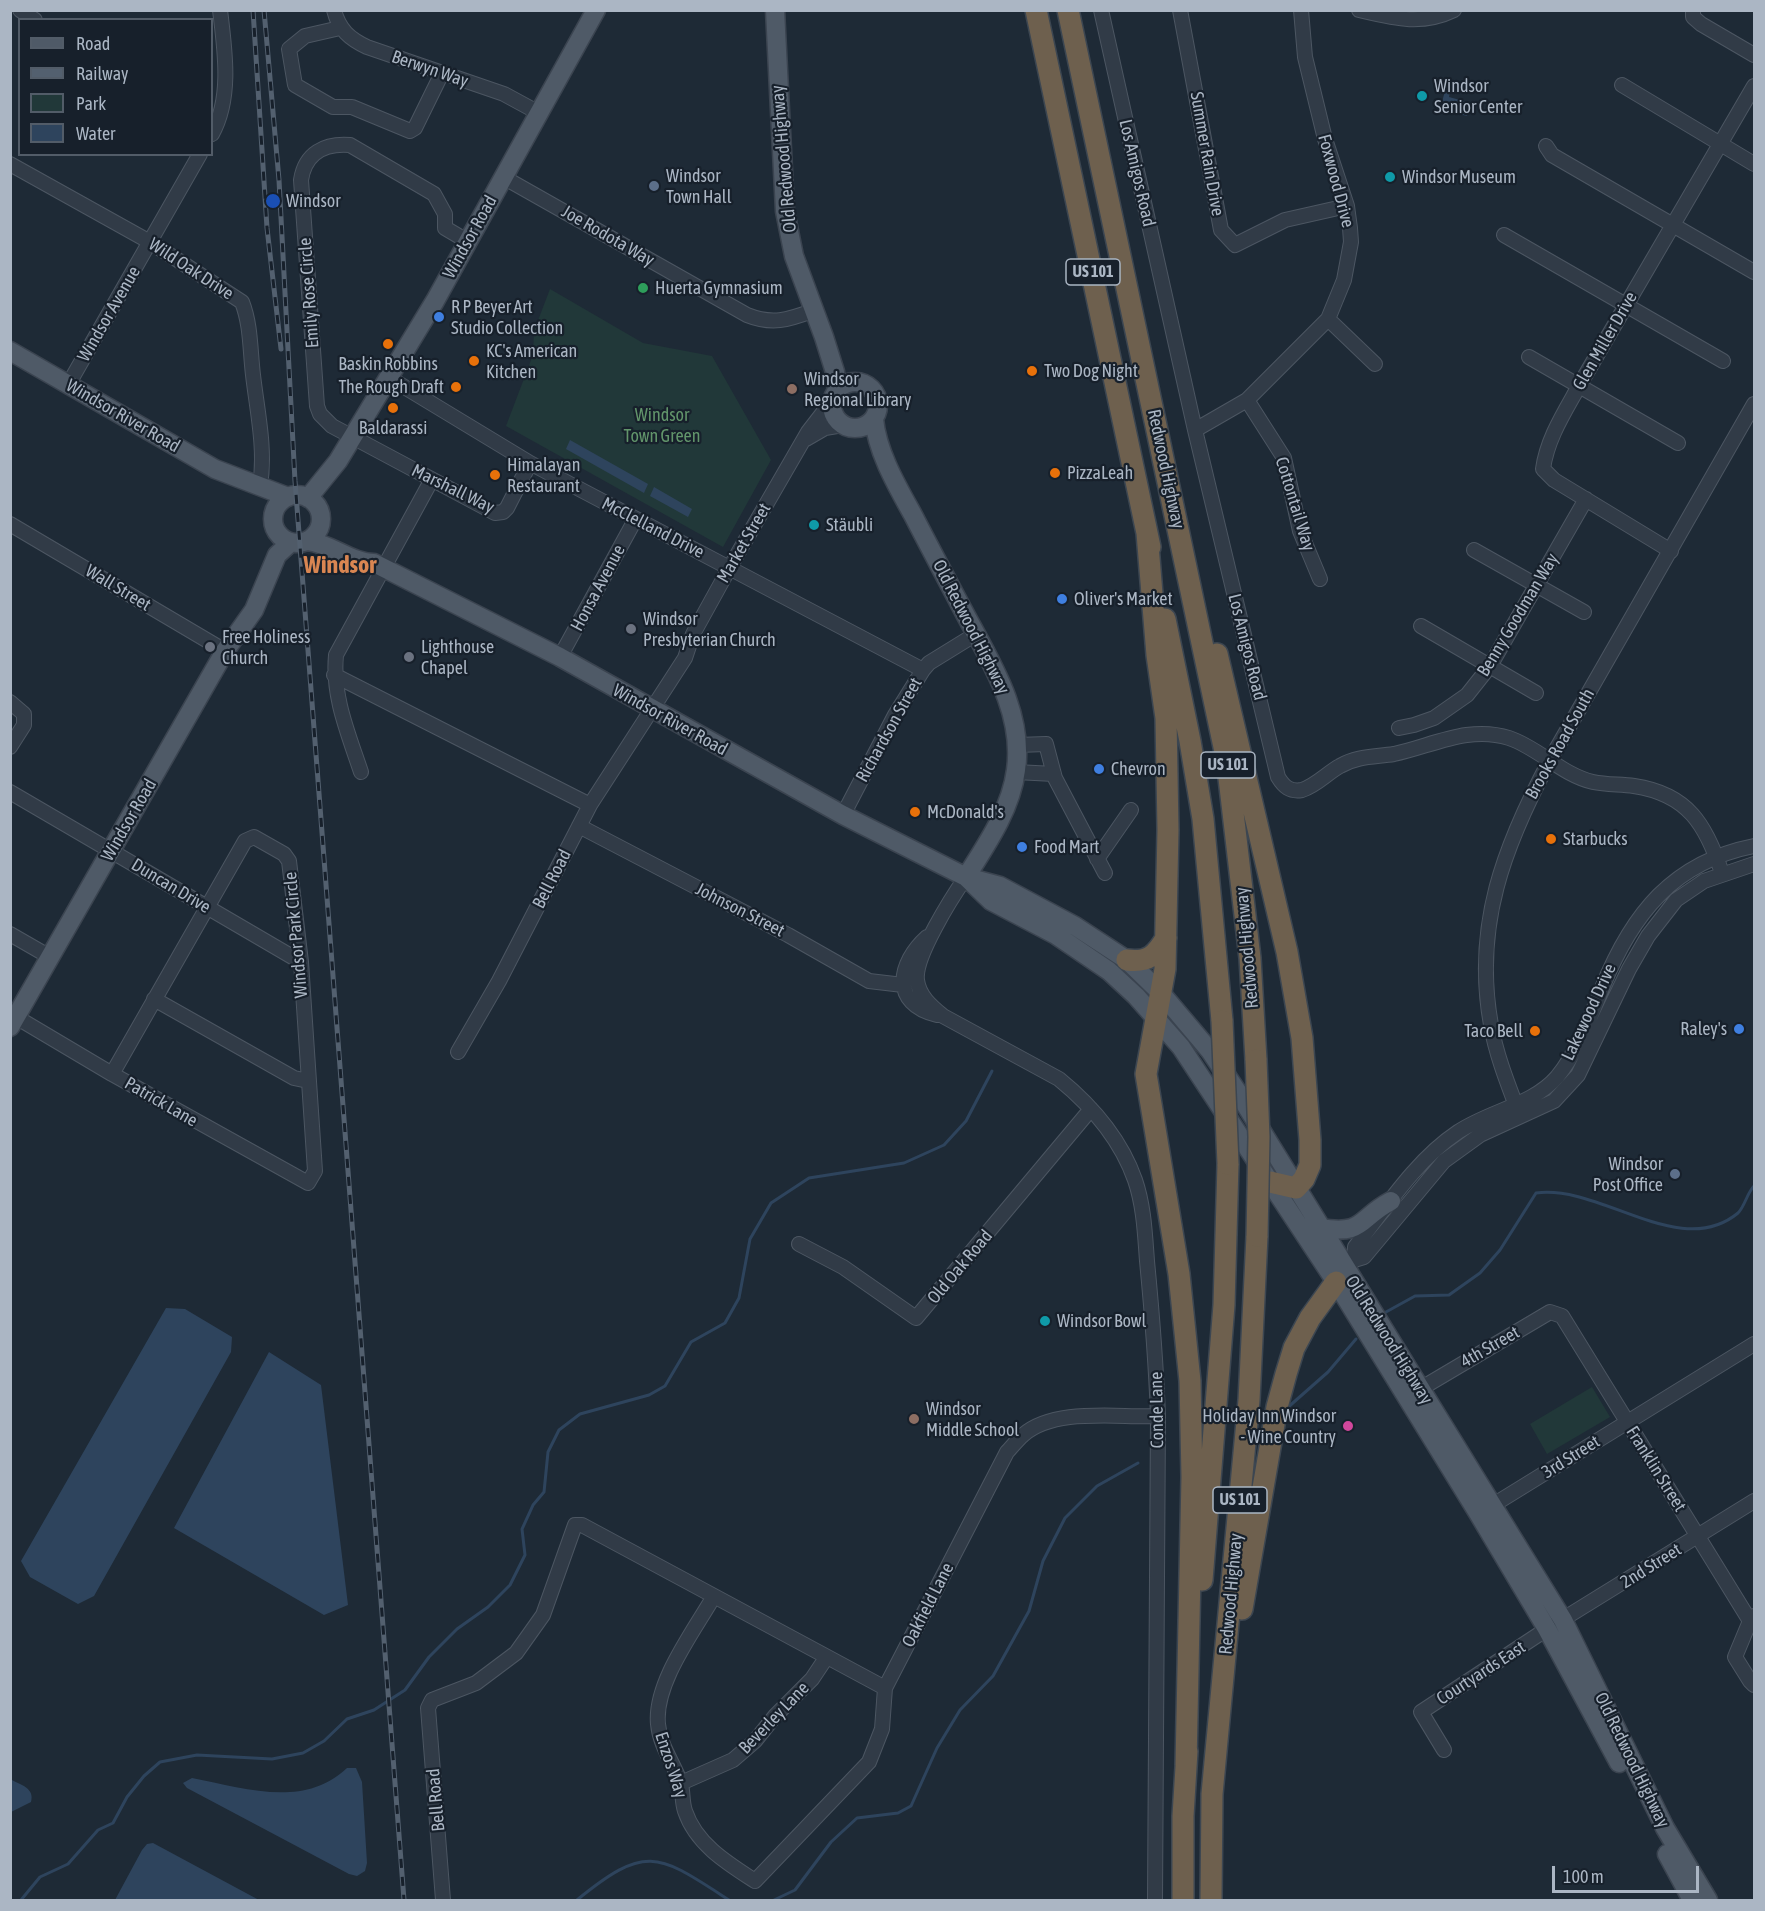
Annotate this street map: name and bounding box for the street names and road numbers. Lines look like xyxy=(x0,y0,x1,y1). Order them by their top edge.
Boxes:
street label: Berwyn Way xyxy=(389,46,471,92)
street label: Old Redwood Highway xyxy=(767,85,801,233)
street label: Summer Rain Drive xyxy=(1185,90,1229,218)
street label: Los Amigos Road xyxy=(1114,117,1160,229)
street label: Foxwood Drive xyxy=(1313,132,1359,230)
street label: Windsor Road xyxy=(438,192,502,282)
street label: Joe Rodota Way xyxy=(558,201,658,271)
street label: Wild Oak Drive xyxy=(144,234,238,304)
street label: Emily Rose Circle xyxy=(294,237,324,349)
road number: US 101 xyxy=(1066,259,1120,285)
street label: Windsor Avenue xyxy=(73,262,145,366)
street label: Glen Miller Drive xyxy=(1568,288,1642,394)
street label: Windsor River Road xyxy=(62,375,184,457)
street label: Redwood Highway xyxy=(1143,407,1189,531)
street label: Cottontail Way xyxy=(1270,454,1320,554)
street label: Marshall Way xyxy=(408,460,498,518)
street label: McClelland Drive xyxy=(598,493,708,563)
street label: Market Street xyxy=(712,499,776,587)
street label: Honsa Avenue xyxy=(566,541,630,635)
street label: Benny Goodman Way xyxy=(1473,549,1563,681)
street label: Old Redwood Highway xyxy=(928,556,1014,698)
street label: Wall Street xyxy=(81,560,155,616)
street label: Los Amigos Road xyxy=(1223,591,1271,703)
street label: Richardson Street xyxy=(851,674,927,786)
street label: Windsor River Road xyxy=(609,680,731,760)
street label: Brooks Road South xyxy=(1521,685,1599,803)
road number: US 101 xyxy=(1201,752,1255,778)
street label: Windsor Road xyxy=(97,775,161,865)
street label: Bell Road xyxy=(528,846,576,912)
street label: Duncan Drive xyxy=(127,854,215,918)
street label: Windsor Park Circle xyxy=(280,871,312,999)
street label: Johnson Street xyxy=(692,878,788,942)
street label: Redwood Highway xyxy=(1231,887,1263,1009)
street label: Lakewood Drive xyxy=(1557,960,1621,1064)
street label: Patrick Lane xyxy=(121,1072,201,1132)
street label: Old Oak Road xyxy=(923,1226,997,1308)
street label: Old Redwood Highway xyxy=(1341,1272,1437,1408)
street label: 4th Street xyxy=(1457,1322,1523,1372)
street label: Conde Lane xyxy=(1146,1371,1168,1449)
street label: Franklin Street xyxy=(1621,1422,1691,1516)
street label: 3rd Street xyxy=(1538,1431,1604,1483)
road number: US 101 xyxy=(1213,1487,1267,1513)
street label: Redwood Highway xyxy=(1215,1533,1247,1655)
street label: 2nd Street xyxy=(1617,1539,1685,1593)
street label: Oakfield Lane xyxy=(898,1559,958,1651)
street label: Courtyards East xyxy=(1433,1636,1529,1710)
street label: Beverley Lane xyxy=(734,1677,814,1759)
street label: Old Redwood Highway xyxy=(1590,1689,1674,1831)
street label: Enzos Way xyxy=(650,1729,692,1801)
street label: Bell Road xyxy=(422,1768,450,1832)

